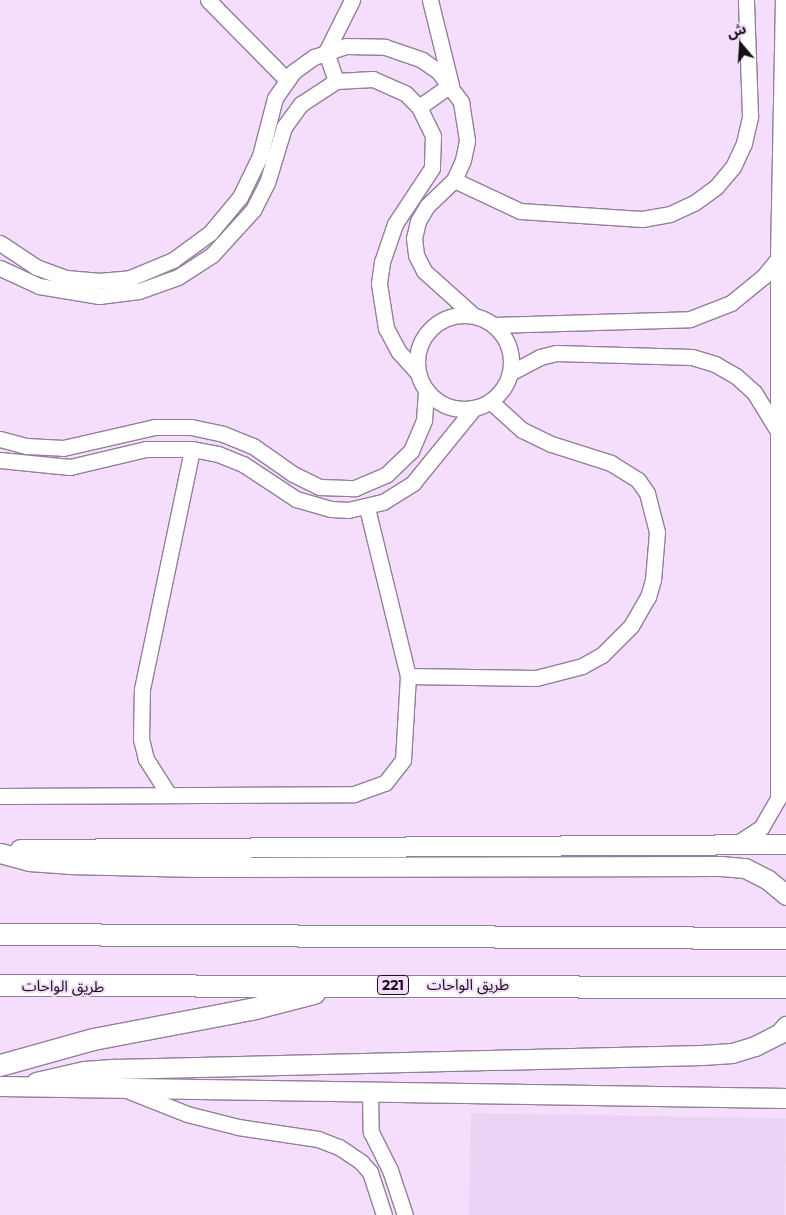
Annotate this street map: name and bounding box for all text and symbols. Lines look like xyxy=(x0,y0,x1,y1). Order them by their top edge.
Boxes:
text: ش xyxy=(724,19,748,42)
north arrow xyxy=(716,20,766,70)
road number: 221 xyxy=(377,974,409,996)
street label: طريق الواحات xyxy=(22,976,104,996)
street label: طريق الواحات xyxy=(427,976,509,994)

